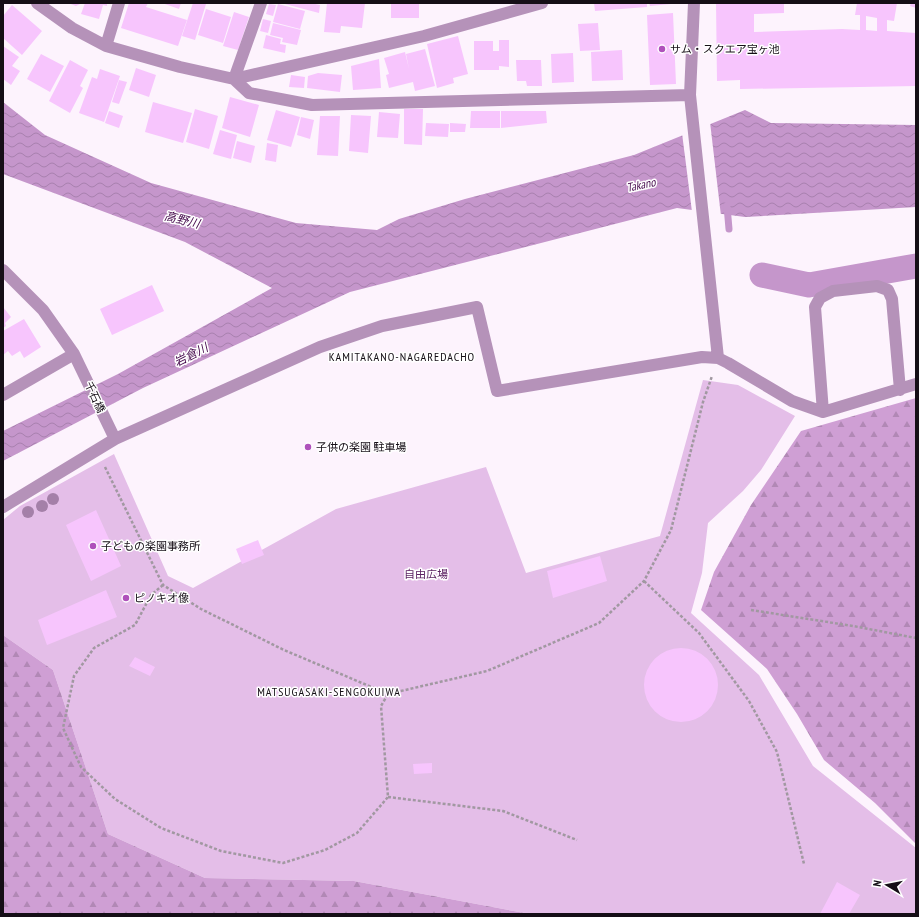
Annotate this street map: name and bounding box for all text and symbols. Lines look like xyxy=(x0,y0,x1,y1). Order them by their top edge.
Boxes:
place label: サム・スクエア宝ヶ池 xyxy=(670,42,780,56)
marker: サム・スクエア宝ヶ池 xyxy=(657,44,667,54)
water label: Takano xyxy=(625,174,657,195)
water label: 高野川 xyxy=(163,208,203,232)
water label: 岩倉川 xyxy=(171,339,212,369)
district label: KAMITAKANO-NAGAREDACHO xyxy=(329,349,475,364)
street label: 千石橋 xyxy=(82,379,108,415)
place label: 子供の楽園 駐車場 xyxy=(316,440,406,454)
marker: 子供の楽園 駐車場 xyxy=(303,442,313,452)
place label: 子どもの楽園事務所 xyxy=(101,539,201,553)
marker: 子どもの楽園事務所 xyxy=(88,541,98,551)
park label: 自由広場 xyxy=(404,567,448,581)
place label: ピノキオ像 xyxy=(134,591,189,605)
marker: ピノキオ像 xyxy=(121,593,131,603)
district label: MATSUGASAKI-SENGOKUIWA xyxy=(257,684,401,699)
north arrow xyxy=(867,865,907,905)
text: N xyxy=(870,879,885,887)

